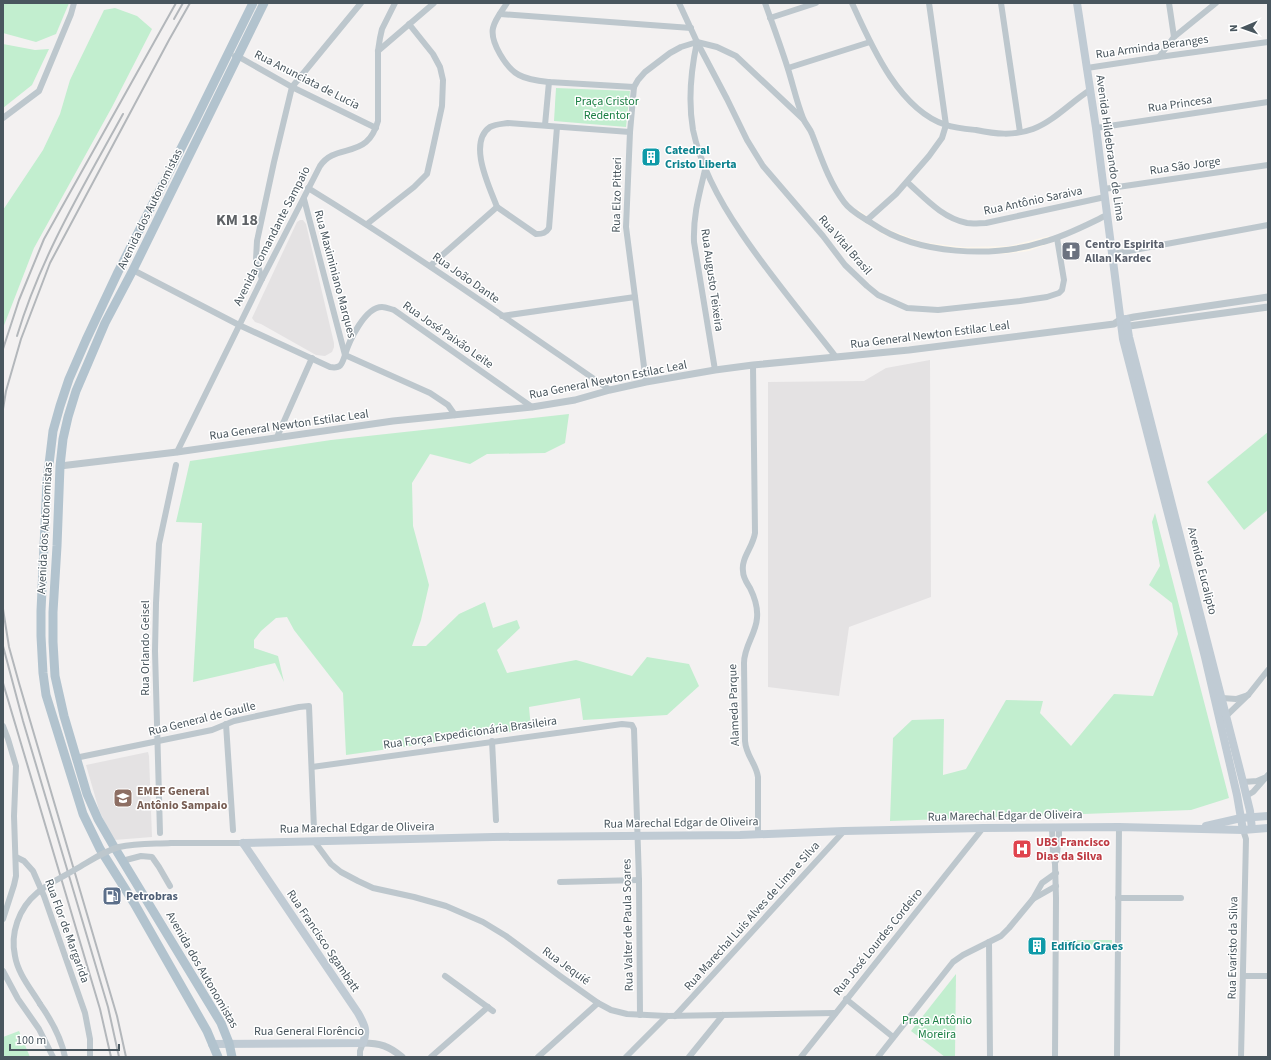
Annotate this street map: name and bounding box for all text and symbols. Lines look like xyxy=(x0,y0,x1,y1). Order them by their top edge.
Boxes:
north arrow xyxy=(1223,8,1263,48)
text: N xyxy=(1226,24,1241,32)
street label: Rua Arminda Beranges xyxy=(1095,31,1209,63)
street label: Rua Anunciata de Lucia xyxy=(251,46,363,114)
street label: Avenida Hildebrando de Lima xyxy=(1091,74,1129,222)
street label: Rua Princesa xyxy=(1147,91,1213,117)
park label: Praça Cristor Redentor xyxy=(575,93,640,124)
place label: Catedral Cristo Liberta xyxy=(665,142,737,173)
street label: Avenida dos Autonomistas xyxy=(113,146,187,272)
building icon: Catedral Cristo Liberta xyxy=(640,146,662,168)
street label: Rua São Jorge xyxy=(1149,153,1222,179)
street label: Rua Elzo Pitteri xyxy=(608,157,626,233)
street label: Avenida Comandante Sampaio xyxy=(229,163,315,309)
street label: Rua Antônio Saraiva xyxy=(982,182,1084,220)
street label: Rua Maximiniano Marques xyxy=(310,208,360,340)
district label: KM 18 xyxy=(216,209,258,231)
street label: Rua Vital Brasil xyxy=(814,211,876,279)
street label: Rua Augusto Teixeira xyxy=(696,228,728,332)
place label: Centro Espirita Allan Kardec xyxy=(1084,236,1164,267)
church icon: Centro Espirita Allan Kardec xyxy=(1060,240,1082,262)
street label: Rua João Dante xyxy=(429,248,503,308)
street label: Rua José Paixão Leite xyxy=(399,297,497,373)
street label: Rua General Newton Estilac Leal xyxy=(849,317,1011,353)
street label: Rua General Newton Estilac Leal xyxy=(528,356,688,404)
street label: Rua General Newton Estilac Leal xyxy=(208,405,370,445)
street label: Avenida dos Autonomistas xyxy=(33,462,57,594)
street label: Avenida Eucalipto xyxy=(1183,525,1221,617)
street label: Rua Orlando Geisel xyxy=(137,600,154,696)
street label: Alameda Parque xyxy=(724,664,744,746)
street label: Rua General de Gaulle xyxy=(147,697,258,741)
street label: Rua Força Expedicionária Brasileira xyxy=(382,712,558,754)
place label: EMEF General Antônio Sampaio xyxy=(136,783,228,814)
school or university icon: EMEF General Antônio Sampaio xyxy=(112,787,134,809)
street label: Rua Marechal Edgar de Oliveira xyxy=(927,806,1083,826)
street label: Rua Marechal Edgar de Oliveira xyxy=(603,813,759,833)
street label: Rua Marechal Edgar de Oliveira xyxy=(279,818,435,838)
place label: UBS Francisco Dias da Silva xyxy=(1036,834,1110,865)
street label: Rua Marechal Luis Alves de Lima e Silva xyxy=(680,838,824,994)
hospital icon: UBS Francisco Dias da Silva xyxy=(1011,838,1033,860)
street label: Rua Valter de Paula Soares xyxy=(618,859,638,991)
street label: Rua Flor de Margarida xyxy=(40,877,94,985)
fuel station icon: Petrobras xyxy=(101,885,123,907)
street label: Rua José Lourdes Cordeiro xyxy=(829,885,927,999)
street label: Rua Francisco Sgambatt xyxy=(282,886,364,996)
place label: Petrobras xyxy=(126,888,178,905)
street label: Rua Evaristo da Silva xyxy=(1224,896,1242,1000)
street label: Avenida dos Autonomistas xyxy=(162,909,242,1031)
building icon: Edifício Graes xyxy=(1026,935,1048,957)
place label: Edifício Graes xyxy=(1051,938,1123,955)
street label: Rua Jequié xyxy=(539,943,594,989)
park label: Praça Antônio Moreira xyxy=(902,1012,972,1043)
street label: Rua General Florêncio xyxy=(254,1023,364,1040)
scale bar xyxy=(10,1026,119,1052)
text: 100 m xyxy=(16,1032,46,1049)

